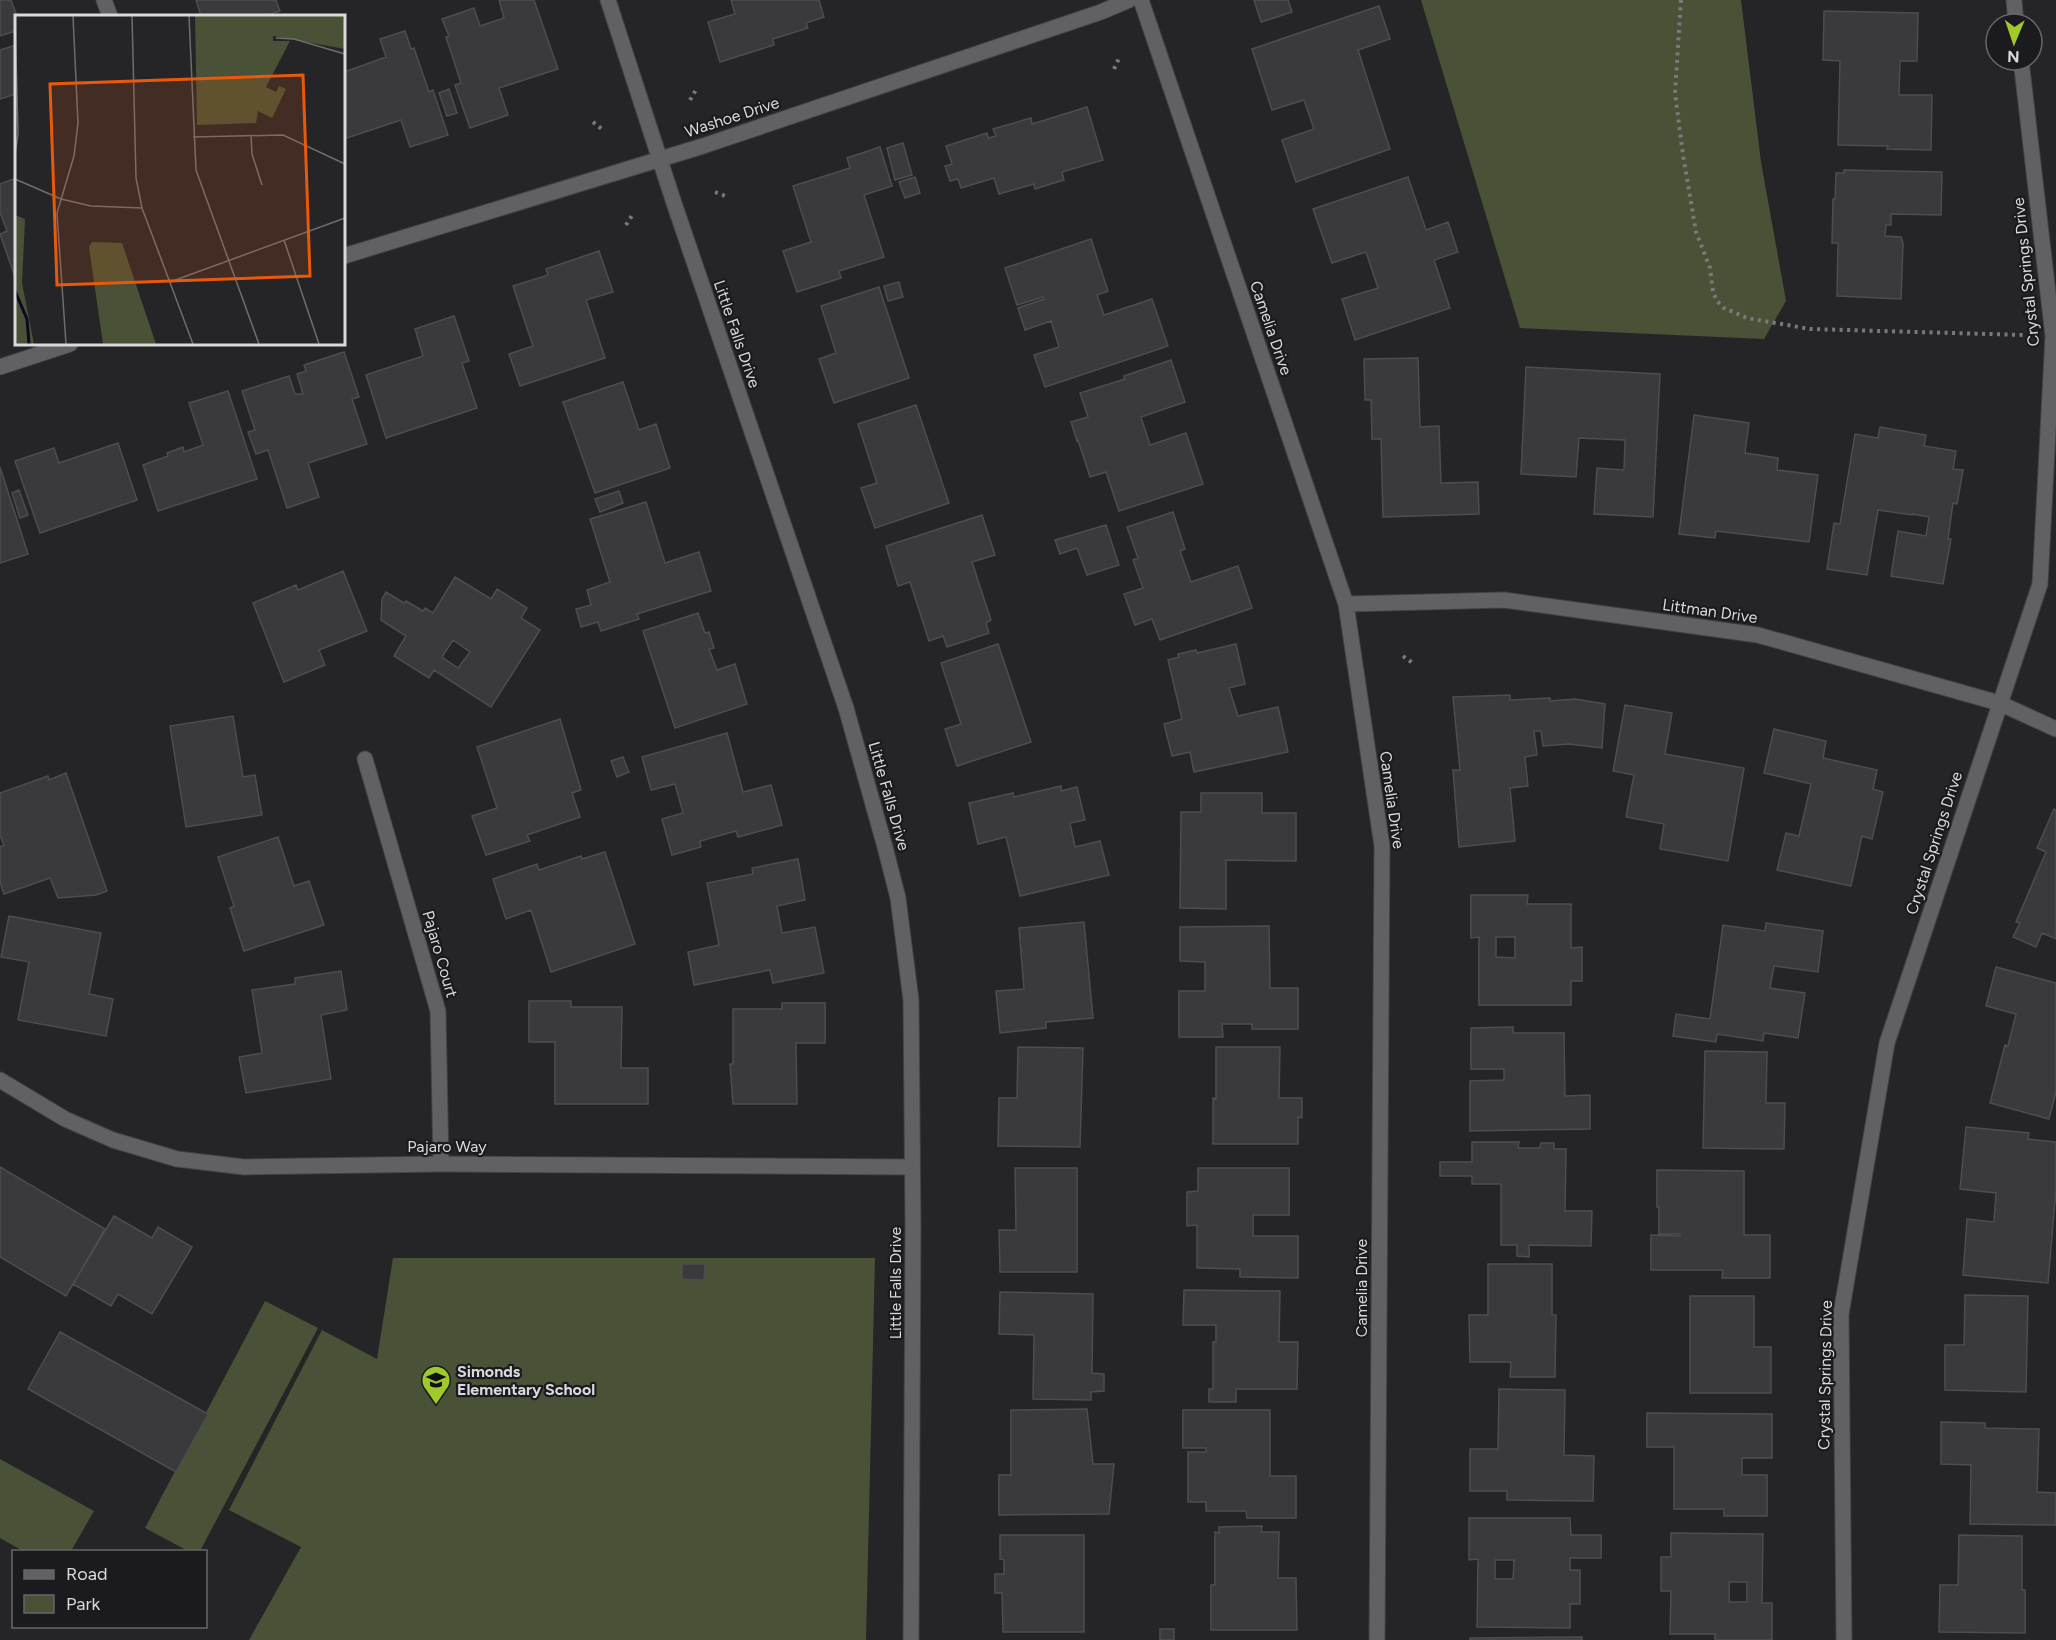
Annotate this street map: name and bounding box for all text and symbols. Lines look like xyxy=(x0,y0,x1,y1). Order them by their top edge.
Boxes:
north arrow xyxy=(1984,12,2044,72)
inset map xyxy=(15,15,345,345)
text: N xyxy=(2007,47,2020,66)
street label: Washoe Drive xyxy=(682,93,782,141)
street label: Crystal Springs Drive xyxy=(2009,196,2043,347)
street label: Little Falls Drive xyxy=(710,278,764,391)
street label: Camelia Drive xyxy=(1246,278,1296,378)
street label: Littman Drive xyxy=(1661,595,1759,627)
street label: Little Falls Drive xyxy=(864,739,914,853)
street label: Camelia Drive xyxy=(1376,750,1408,850)
street label: Crystal Springs Drive xyxy=(1902,769,1966,917)
street label: Pajaro Court xyxy=(419,908,461,1000)
street label: Pajaro Way xyxy=(407,1137,487,1156)
street label: Little Falls Drive xyxy=(886,1226,905,1339)
street label: Camelia Drive xyxy=(1352,1239,1371,1337)
street label: Crystal Springs Drive xyxy=(1814,1300,1836,1450)
place label: Simonds Elementary School xyxy=(457,1362,595,1399)
school or university icon: Simonds Elementary School xyxy=(420,1364,452,1406)
legend xyxy=(12,1550,207,1628)
text: Road xyxy=(66,1563,107,1585)
text: Park xyxy=(66,1593,101,1615)

